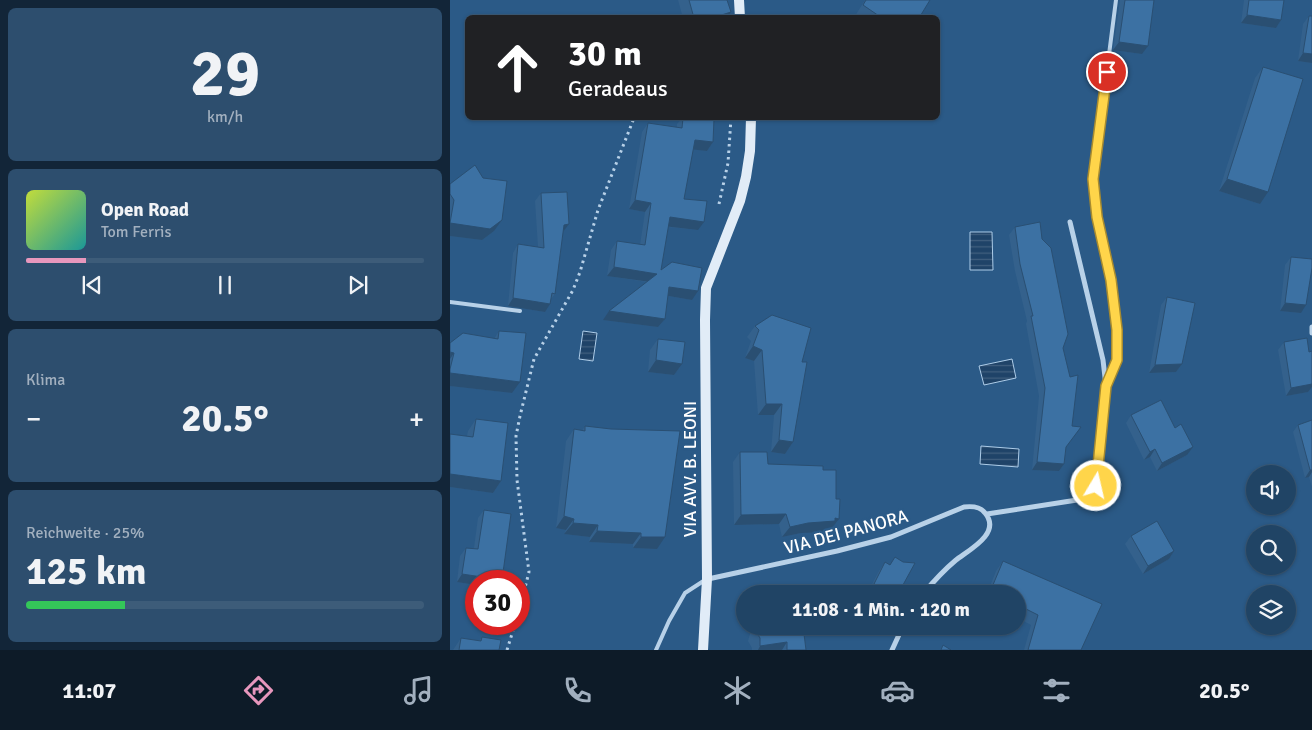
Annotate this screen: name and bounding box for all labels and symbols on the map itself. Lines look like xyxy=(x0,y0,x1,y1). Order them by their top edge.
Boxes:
pin xyxy=(1086,51,1128,93)
street label: VIA AVV. B. LEONI xyxy=(679,401,701,537)
position arrow xyxy=(1069,459,1121,511)
street label: VIA DEI PANORA xyxy=(781,505,911,559)
speed limit sign: 30 xyxy=(465,570,530,635)

